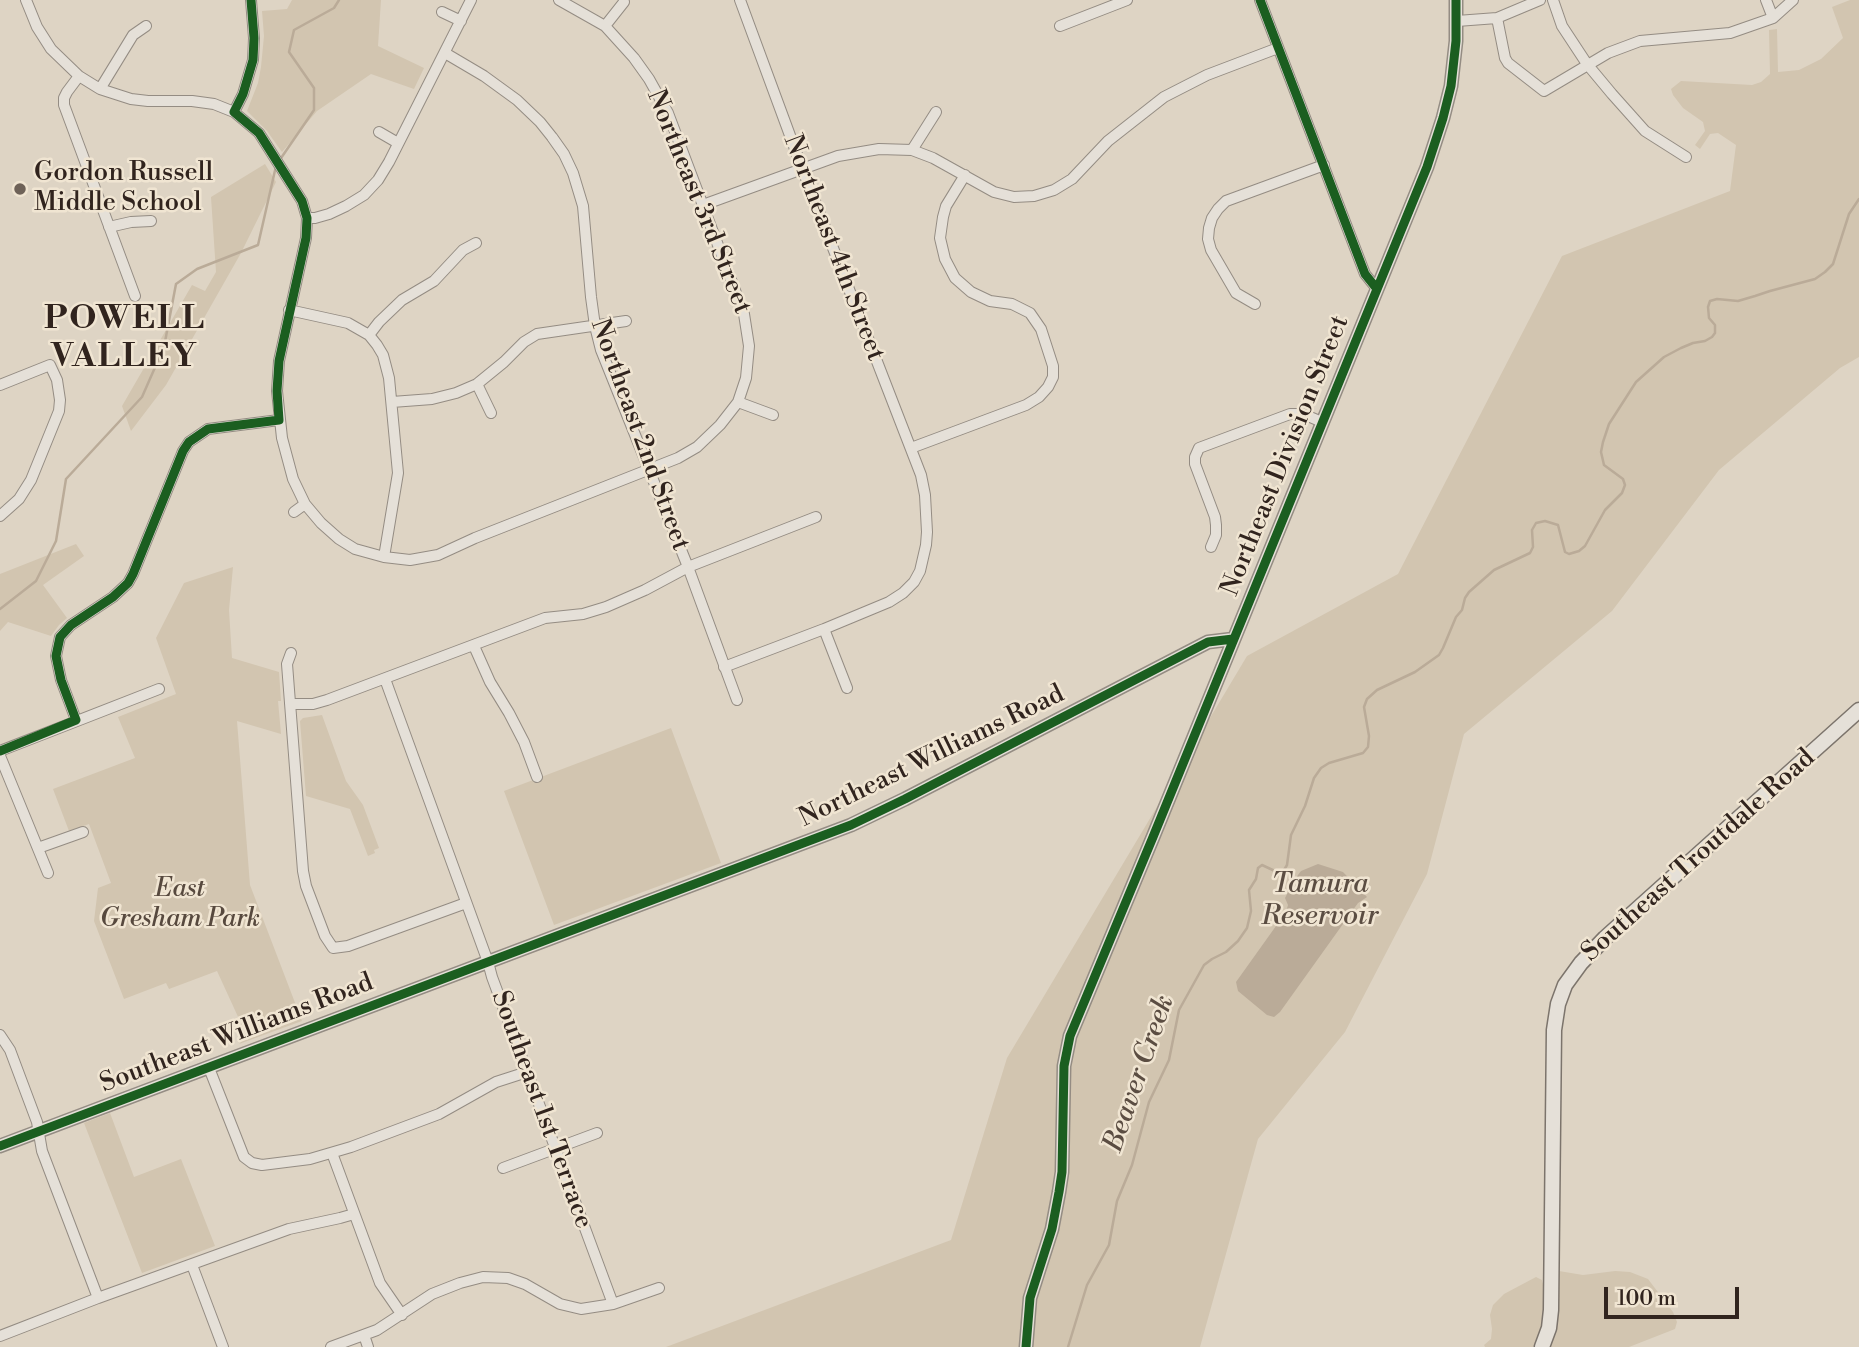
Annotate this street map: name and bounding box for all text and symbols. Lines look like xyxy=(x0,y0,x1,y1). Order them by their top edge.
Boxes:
street label: Northeast 3rd Street xyxy=(639,85,757,319)
street label: Northeast 4th Street xyxy=(776,131,890,365)
place label: Gordon Russell Middle School xyxy=(34,158,213,220)
marker: Gordon Russell Middle School xyxy=(12,181,28,197)
district label: POWELL VALLEY xyxy=(45,300,205,378)
street label: Northeast Division Street xyxy=(1215,311,1357,601)
street label: Northeast 2nd Street xyxy=(583,315,695,555)
street label: Northeast Williams Road xyxy=(794,679,1070,835)
street label: Southeast Troutdale Road xyxy=(1576,743,1822,969)
water label: Tamura Reservoir xyxy=(1261,868,1379,934)
park label: East Gresham Park xyxy=(100,874,260,936)
street label: Southeast Williams Road xyxy=(96,967,378,1101)
street label: Southeast 1st Terrace xyxy=(483,987,599,1233)
water label: Beaver Creek xyxy=(1097,991,1183,1157)
scale bar xyxy=(1607,1274,1742,1318)
text: 100 m xyxy=(1617,1286,1676,1312)

